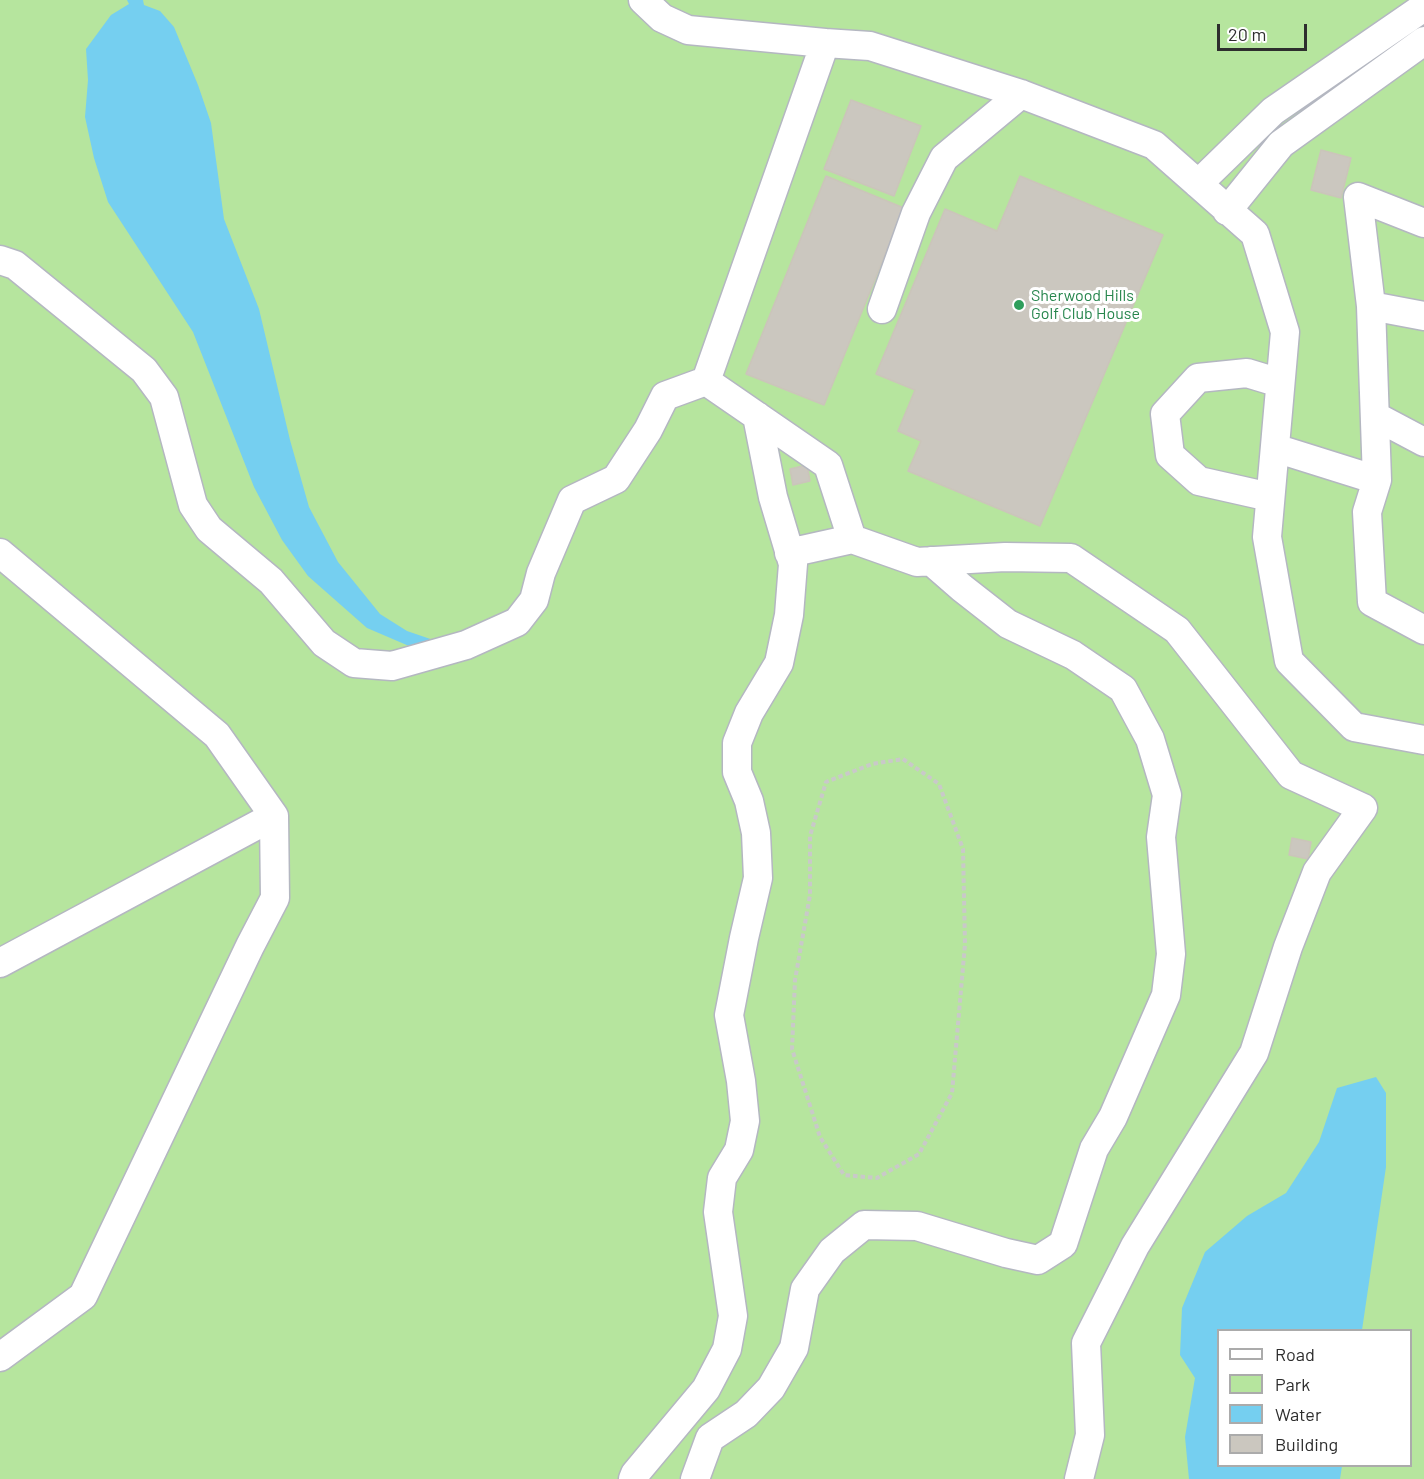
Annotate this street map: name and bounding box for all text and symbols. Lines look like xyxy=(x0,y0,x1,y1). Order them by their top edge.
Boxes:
scale bar xyxy=(1220,12,1310,50)
text: 20 m xyxy=(1228,23,1266,45)
place label: Sherwood Hills Golf Club House xyxy=(1031,286,1140,324)
marker: Sherwood Hills Golf Club House xyxy=(1012,298,1026,312)
legend xyxy=(1217,1329,1412,1467)
text: Road xyxy=(1275,1343,1315,1365)
text: Park xyxy=(1275,1373,1310,1395)
text: Water xyxy=(1275,1403,1322,1425)
text: Building xyxy=(1275,1433,1338,1455)

